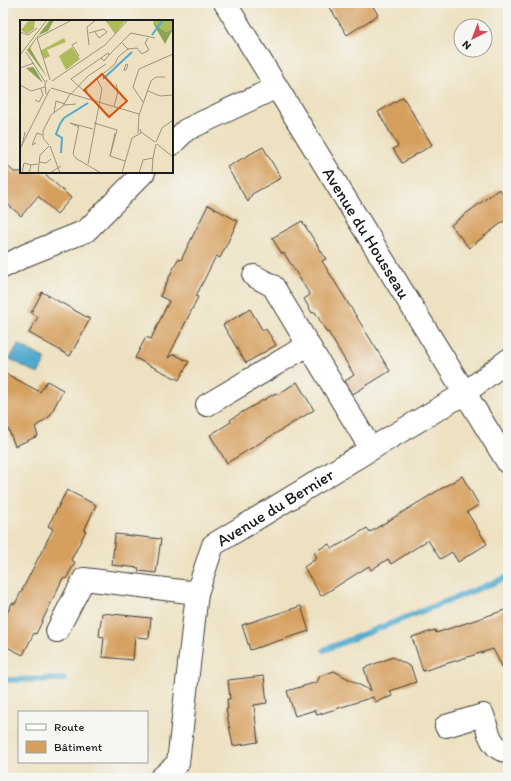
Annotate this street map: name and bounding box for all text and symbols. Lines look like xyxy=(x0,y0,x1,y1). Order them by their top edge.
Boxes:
north arrow xyxy=(453,18,493,58)
inset map xyxy=(20,20,173,173)
text: N xyxy=(460,38,474,52)
street label: Avenue du Housseau xyxy=(319,164,415,303)
street label: Avenue du Bernier xyxy=(213,464,338,550)
legend xyxy=(18,711,148,763)
text: Route xyxy=(54,720,84,734)
text: Bâtiment xyxy=(54,740,103,754)

